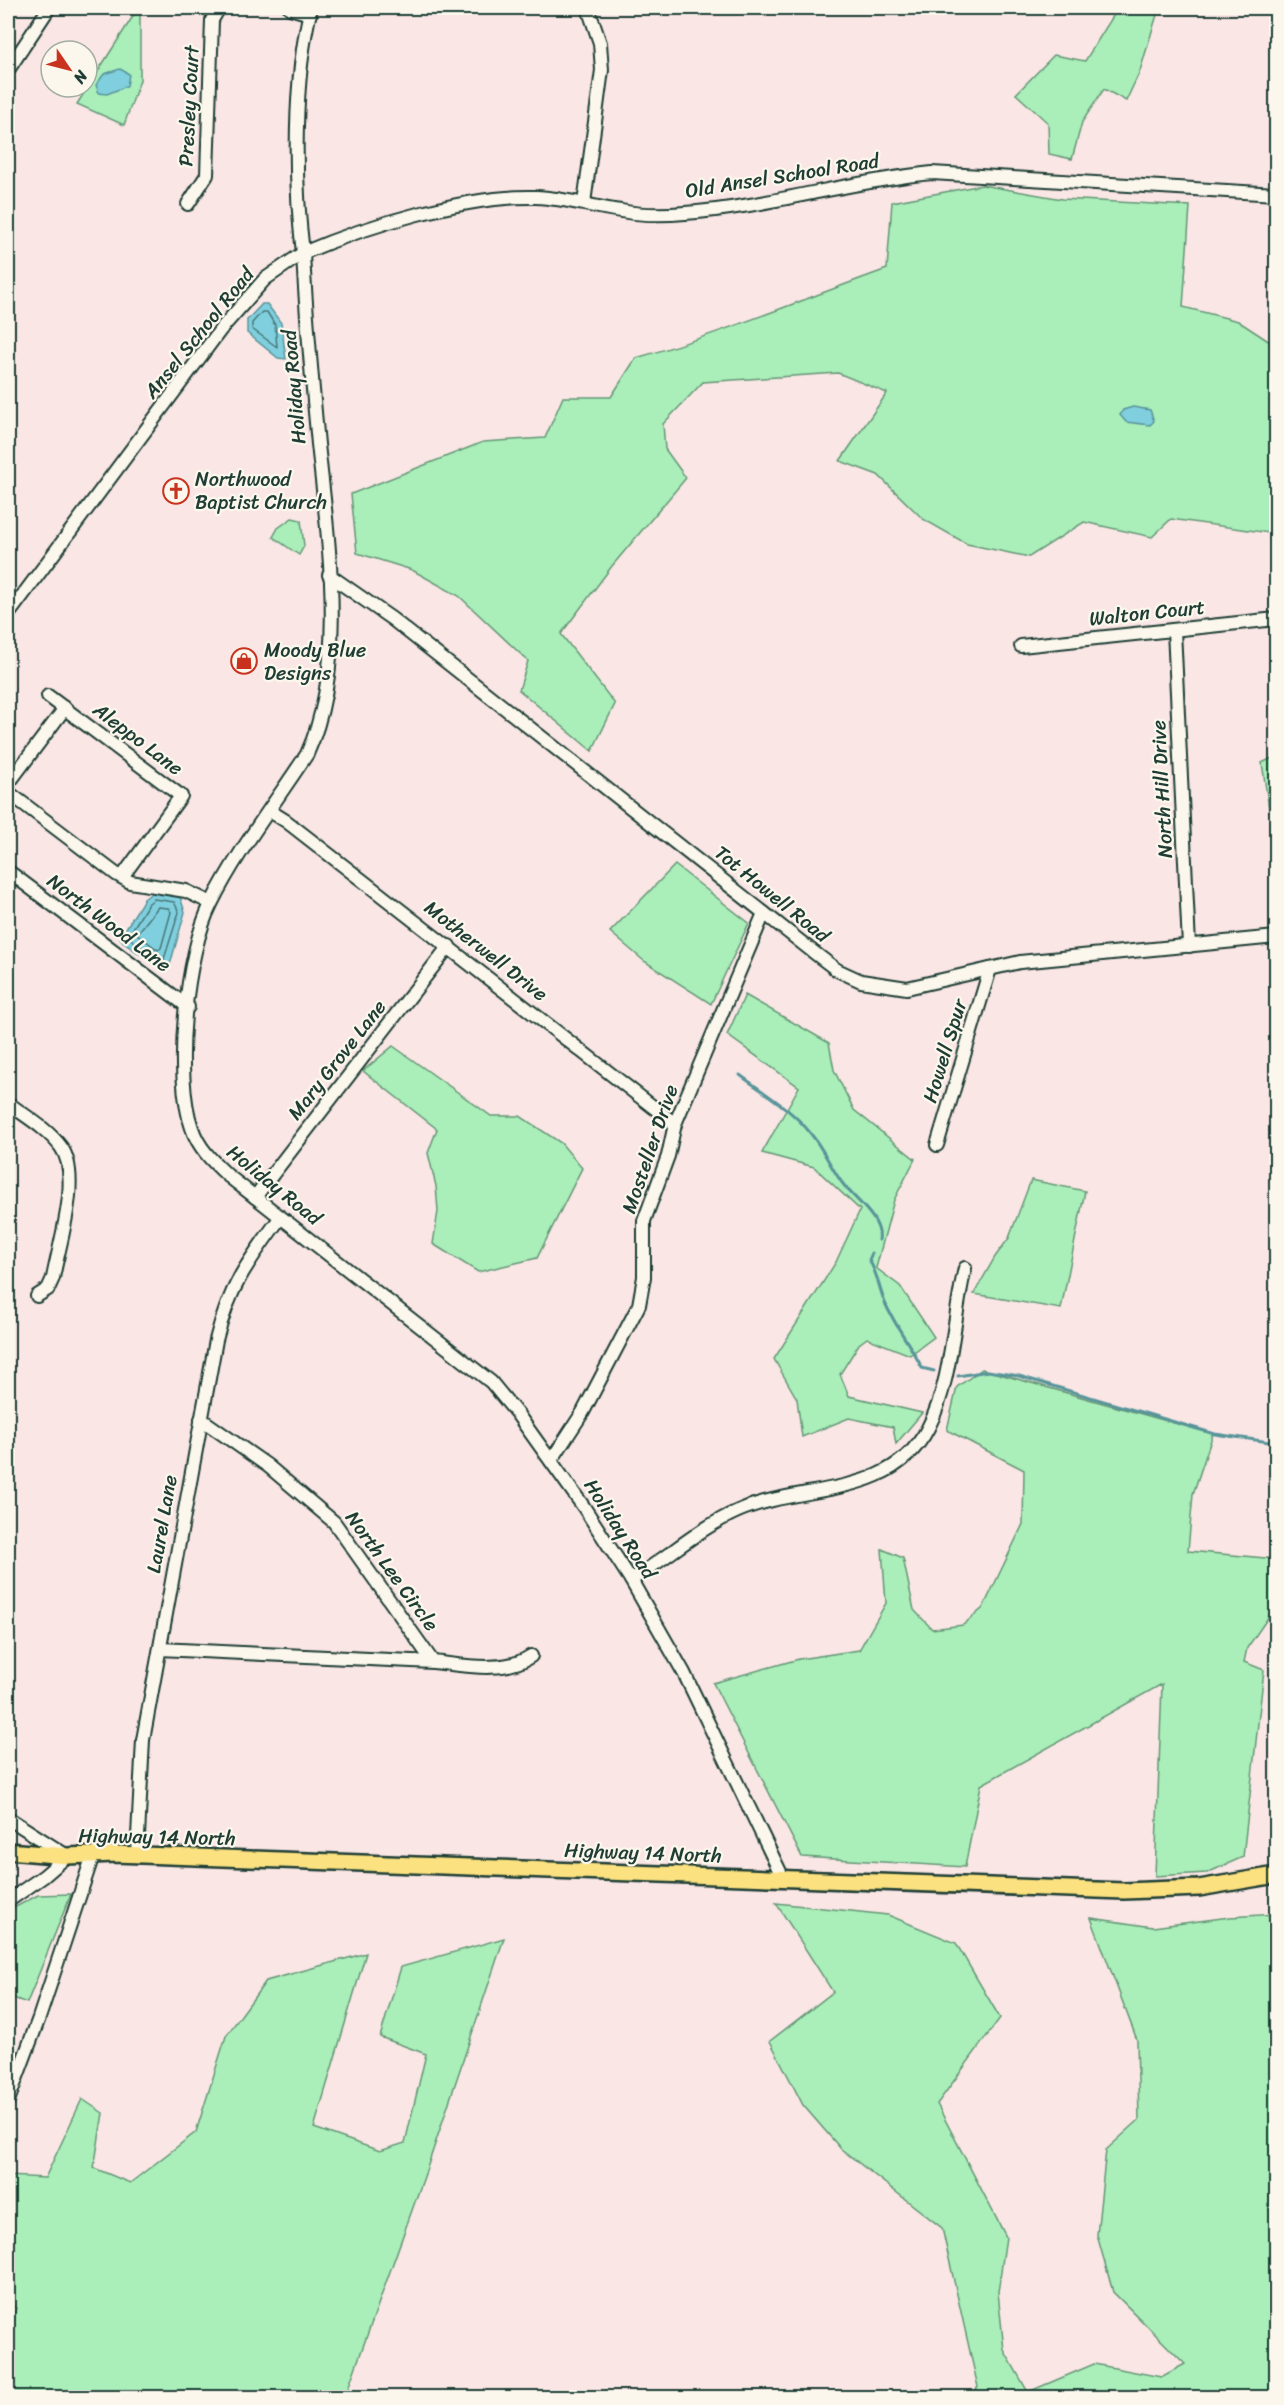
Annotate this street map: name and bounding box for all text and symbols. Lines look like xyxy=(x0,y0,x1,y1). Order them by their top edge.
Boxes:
north arrow xyxy=(39,39,99,99)
street label: Presley Court xyxy=(168,44,210,167)
text: N xyxy=(65,64,97,91)
street label: Old Ansel School Road xyxy=(683,143,883,209)
street label: Ansel School Road xyxy=(134,258,264,407)
street label: Holiday Road xyxy=(271,327,316,446)
place label: Northwood Baptist Church xyxy=(195,462,327,520)
church icon: Northwood Baptist Church xyxy=(161,476,191,506)
street label: Walton Court xyxy=(1087,589,1207,636)
place label: Moody Blue Designs xyxy=(264,633,366,691)
shop icon: Moody Blue Designs xyxy=(229,646,259,676)
street label: Aleppo Lane xyxy=(84,693,191,785)
street label: North Hill Drive xyxy=(1141,719,1183,859)
street label: Tot Howell Road xyxy=(706,836,839,953)
street label: North Wood Lane xyxy=(39,864,179,982)
street label: Motherwell Drive xyxy=(416,891,556,1011)
street label: Mary Grove Lane xyxy=(278,992,396,1128)
street label: Howell Spur xyxy=(913,993,978,1107)
street label: Mosteller Drive xyxy=(612,1080,688,1218)
street label: Holiday Road xyxy=(219,1135,331,1236)
street label: Holiday Road xyxy=(574,1471,667,1588)
street label: Laurel Lane xyxy=(136,1472,188,1576)
street label: North Lee Circle xyxy=(336,1503,448,1639)
street label: Highway 14 North xyxy=(78,1818,236,1856)
street label: Highway 14 North xyxy=(564,1833,722,1873)

